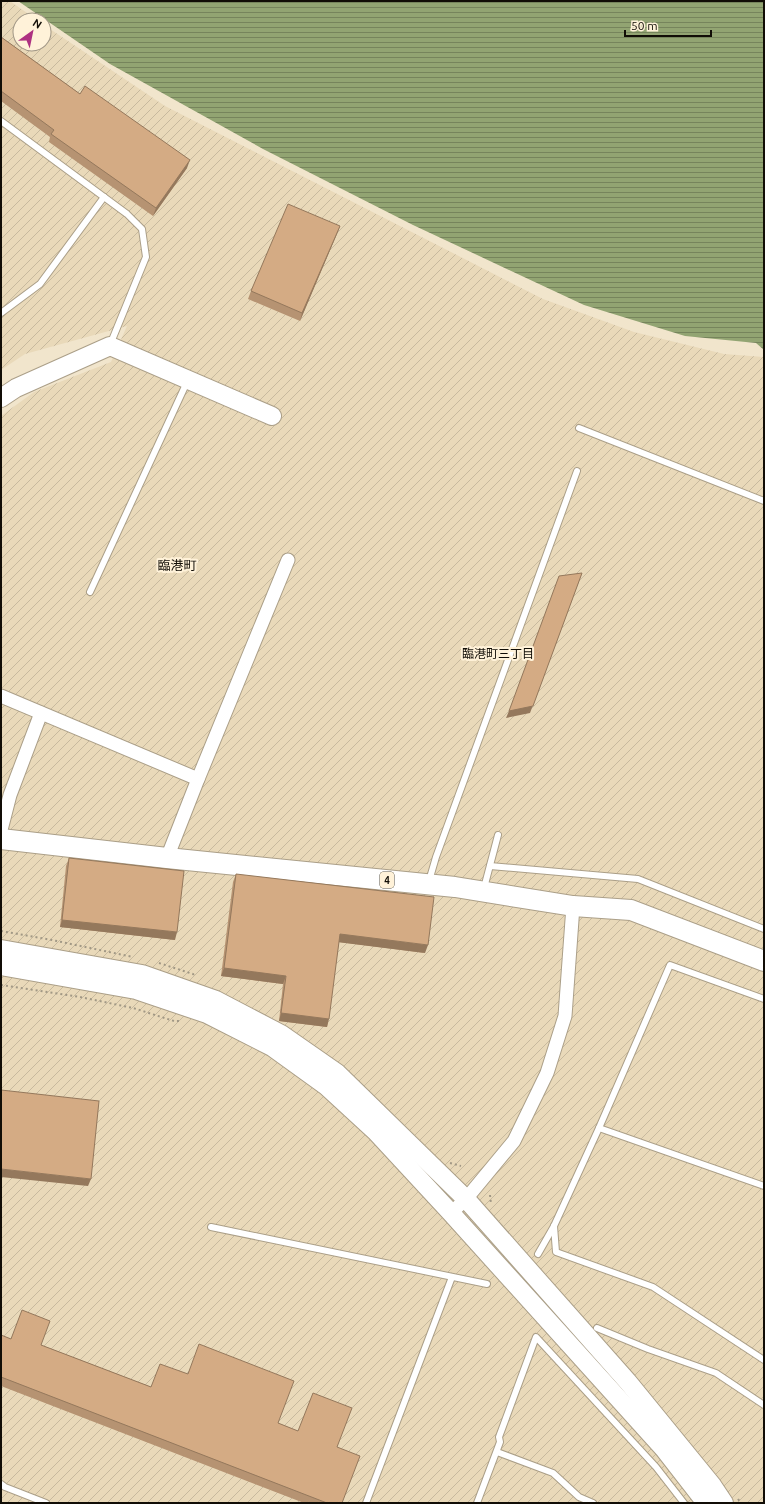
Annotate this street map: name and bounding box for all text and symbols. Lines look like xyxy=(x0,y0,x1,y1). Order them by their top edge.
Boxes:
north arrow xyxy=(12,12,52,52)
scale bar xyxy=(625,12,711,38)
text: N xyxy=(31,16,44,31)
text: 50 m xyxy=(631,19,658,32)
district label: 臨港町 xyxy=(157,558,197,572)
district label: 臨港町三丁目 xyxy=(462,647,534,660)
road number: 4 xyxy=(380,872,394,888)

